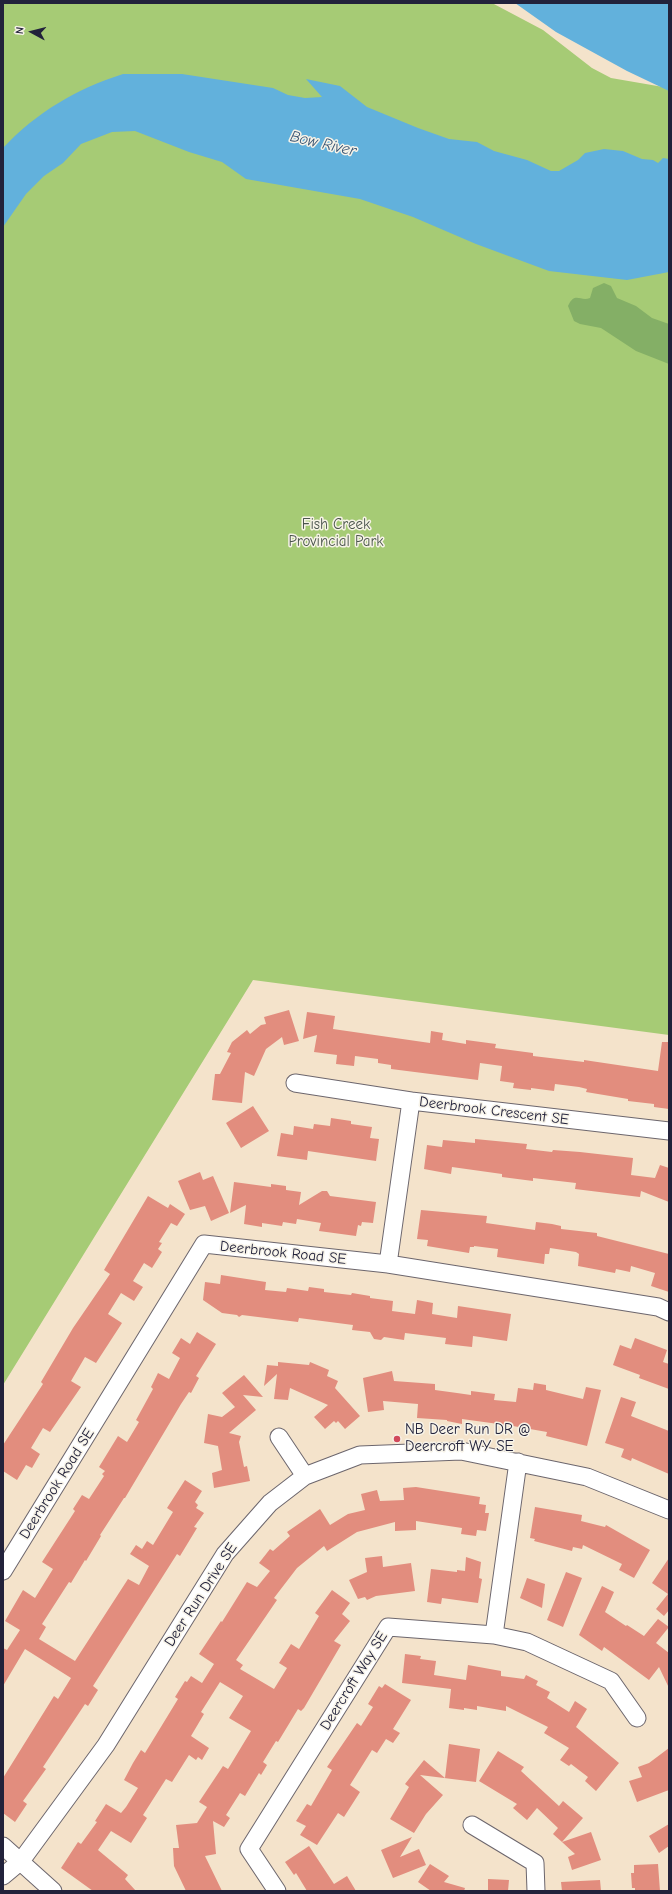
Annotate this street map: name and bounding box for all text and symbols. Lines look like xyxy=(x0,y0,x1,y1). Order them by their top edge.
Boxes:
north arrow xyxy=(12,12,52,52)
text: N xyxy=(13,26,26,35)
water label: Bow River xyxy=(288,127,358,161)
park label: Fish Creek Provincial Park xyxy=(288,516,384,551)
street label: Deerbrook Crescent SE xyxy=(418,1093,570,1129)
street label: Deerbrook Road SE xyxy=(219,1237,347,1269)
place label: NB Deer Run DR @ Deercroft WY SE xyxy=(405,1421,530,1456)
street label: Deerbrook Road SE xyxy=(16,1425,98,1543)
marker: NB Deer Run DR @ Deercroft WY SE xyxy=(392,1434,402,1444)
street label: Deer Run Drive SE xyxy=(161,1540,241,1650)
street label: Deercroft Way SE xyxy=(316,1628,392,1734)

